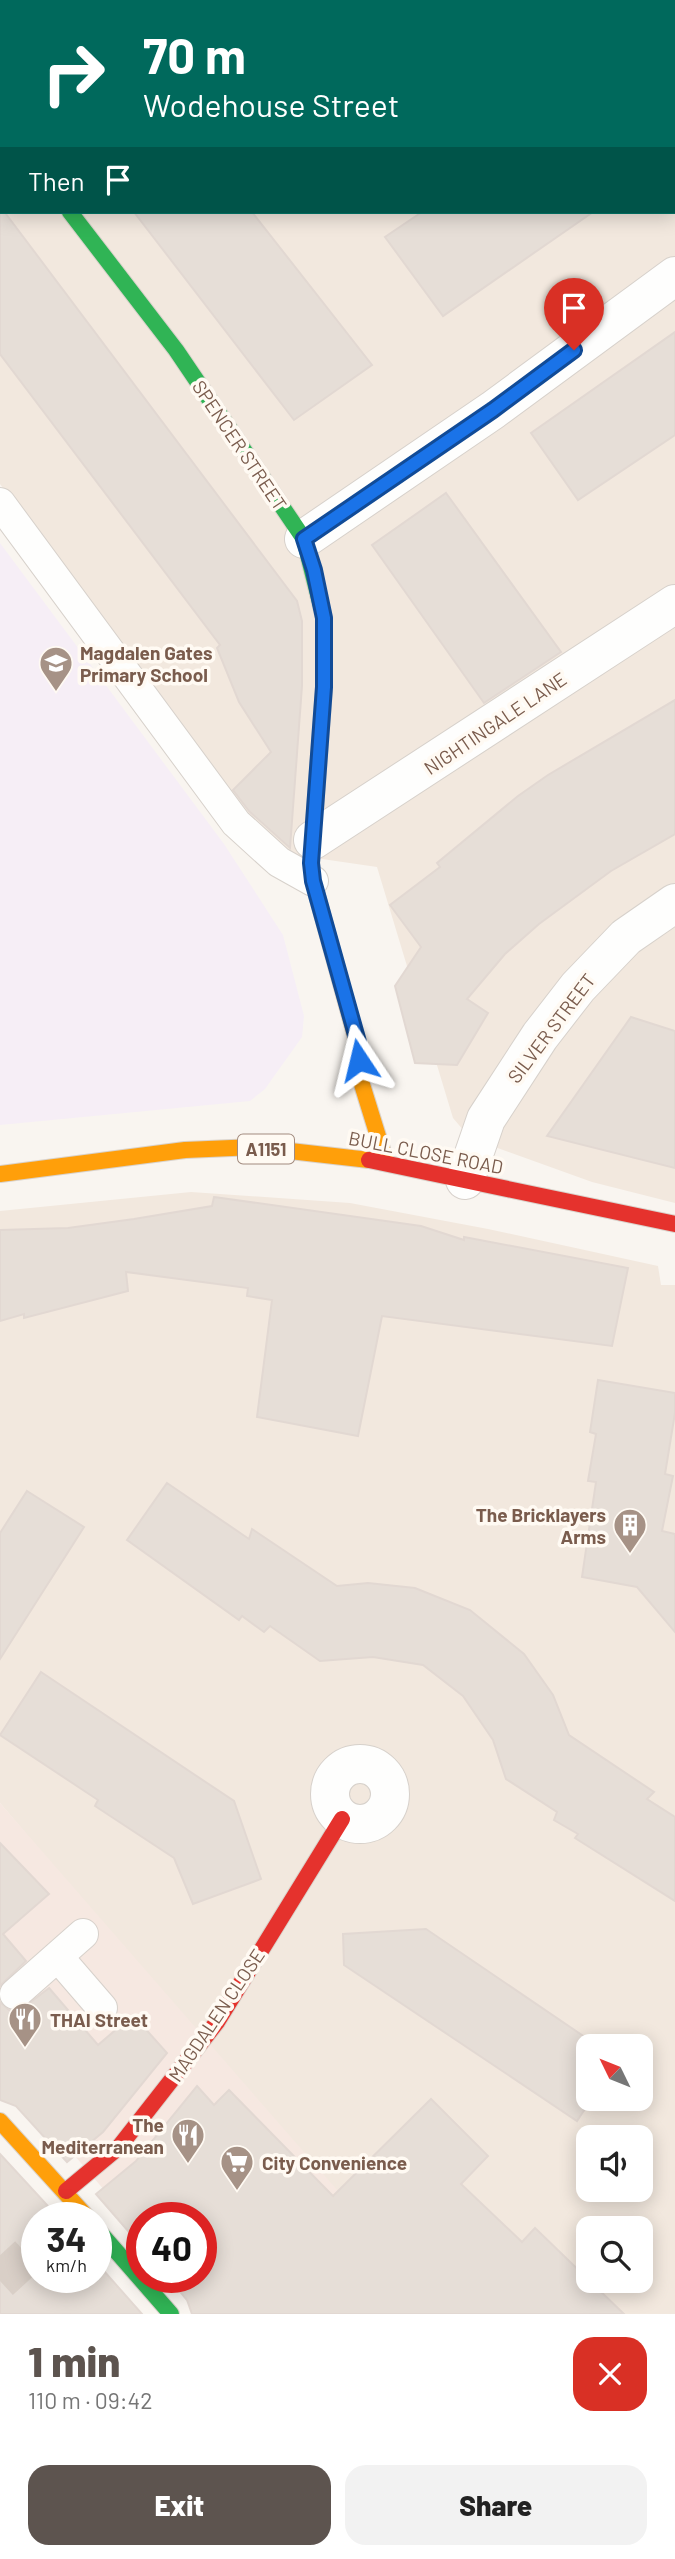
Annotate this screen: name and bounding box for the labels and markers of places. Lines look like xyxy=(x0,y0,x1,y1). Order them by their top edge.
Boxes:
pin xyxy=(544,278,604,350)
place label: Magdalen Gates Primary School xyxy=(80,641,212,686)
school or university icon: Magdalen Gates Primary School xyxy=(37,644,75,693)
place label: The Bricklayers Arms xyxy=(476,1503,606,1548)
building icon: The Bricklayers Arms xyxy=(611,1506,649,1555)
restaurant icon: THAI Street xyxy=(6,2000,44,2049)
place label: THAI Street xyxy=(50,2008,148,2031)
place label: The Mediterranean xyxy=(41,2113,164,2158)
restaurant icon: The Mediterranean xyxy=(169,2116,207,2165)
supermarket icon: City Convenience xyxy=(218,2143,256,2192)
place label: City Convenience xyxy=(262,2151,407,2174)

